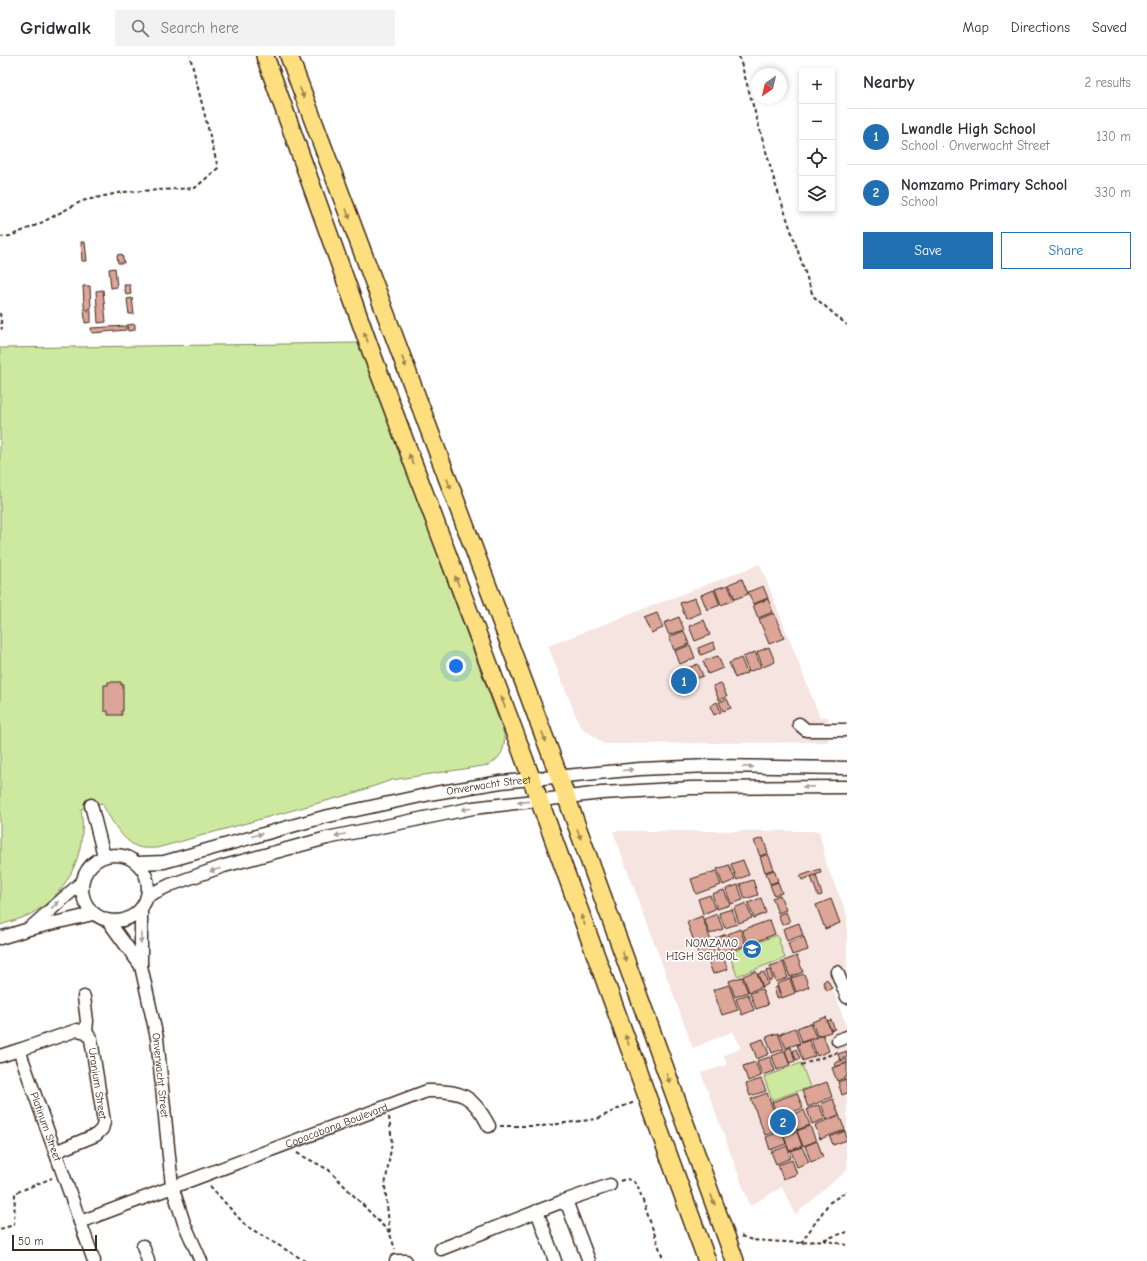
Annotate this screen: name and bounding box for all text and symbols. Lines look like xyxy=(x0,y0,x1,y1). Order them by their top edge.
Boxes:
search box xyxy=(115,10,395,46)
text: Gridwalk xyxy=(20,17,91,39)
icon: search xyxy=(129,17,151,39)
text: Search here xyxy=(161,19,239,37)
text: Map xyxy=(962,19,989,36)
text: Directions xyxy=(1011,19,1070,36)
text: Saved xyxy=(1092,19,1127,36)
north arrow xyxy=(751,68,787,104)
map controls xyxy=(799,68,835,212)
button: + xyxy=(799,68,835,104)
text: Nearby xyxy=(863,73,914,92)
text: 2 results xyxy=(1084,75,1131,90)
one-way arrow xyxy=(300,87,306,99)
button: − xyxy=(799,104,835,140)
text: Lwandle High School xyxy=(901,120,1036,138)
text: 1 xyxy=(873,129,879,144)
text: 130 m xyxy=(1096,129,1131,144)
text: School · Onverwacht Street xyxy=(901,138,1049,153)
button: locate xyxy=(799,140,835,176)
button: layers xyxy=(799,176,835,212)
text: Nomzamo Primary School xyxy=(901,176,1067,194)
text: 2 xyxy=(873,185,879,200)
text: 330 m xyxy=(1095,185,1131,200)
text: School xyxy=(901,194,938,209)
one-way arrow xyxy=(346,209,352,221)
button: Save xyxy=(863,232,993,269)
button: Share xyxy=(1001,232,1131,269)
one-way arrow xyxy=(363,331,369,343)
one-way arrow xyxy=(401,356,407,368)
one-way arrow xyxy=(408,453,414,465)
one-way arrow xyxy=(447,478,453,490)
one-way arrow xyxy=(454,574,460,586)
your location xyxy=(446,656,466,676)
pin: 1 xyxy=(671,666,697,696)
one-way arrow xyxy=(500,696,506,708)
one-way arrow xyxy=(542,732,548,744)
one-way arrow xyxy=(742,764,755,770)
one-way arrow xyxy=(622,767,634,773)
street label: Onverwacht Street xyxy=(445,773,532,798)
one-way arrow xyxy=(801,784,814,790)
one-way arrow xyxy=(517,799,529,805)
one-way arrow xyxy=(461,806,474,812)
one-way arrow xyxy=(577,828,583,840)
one-way arrow xyxy=(251,832,263,838)
one-way arrow xyxy=(334,832,346,838)
one-way arrow xyxy=(208,867,220,873)
one-way arrow xyxy=(50,901,60,910)
one-way arrow xyxy=(580,913,586,925)
one-way arrow xyxy=(138,932,144,945)
place label: NOMZAMO HIGH SCHOOL xyxy=(666,937,738,963)
school or university icon: NOMZAMO HIGH SCHOOL xyxy=(741,938,763,960)
one-way arrow xyxy=(621,950,627,962)
street label: Onverwacht Street xyxy=(149,1031,172,1119)
one-way arrow xyxy=(623,1033,629,1045)
street label: Uranium Street xyxy=(86,1047,110,1121)
one-way arrow xyxy=(666,1072,672,1084)
street label: Platinum Street xyxy=(28,1090,65,1163)
street label: Copacabana Boulevard xyxy=(283,1100,389,1150)
pin: 2 xyxy=(770,1107,796,1137)
one-way arrow xyxy=(710,1194,716,1206)
scale bar xyxy=(12,1233,97,1252)
text: 50 m xyxy=(18,1235,43,1248)

